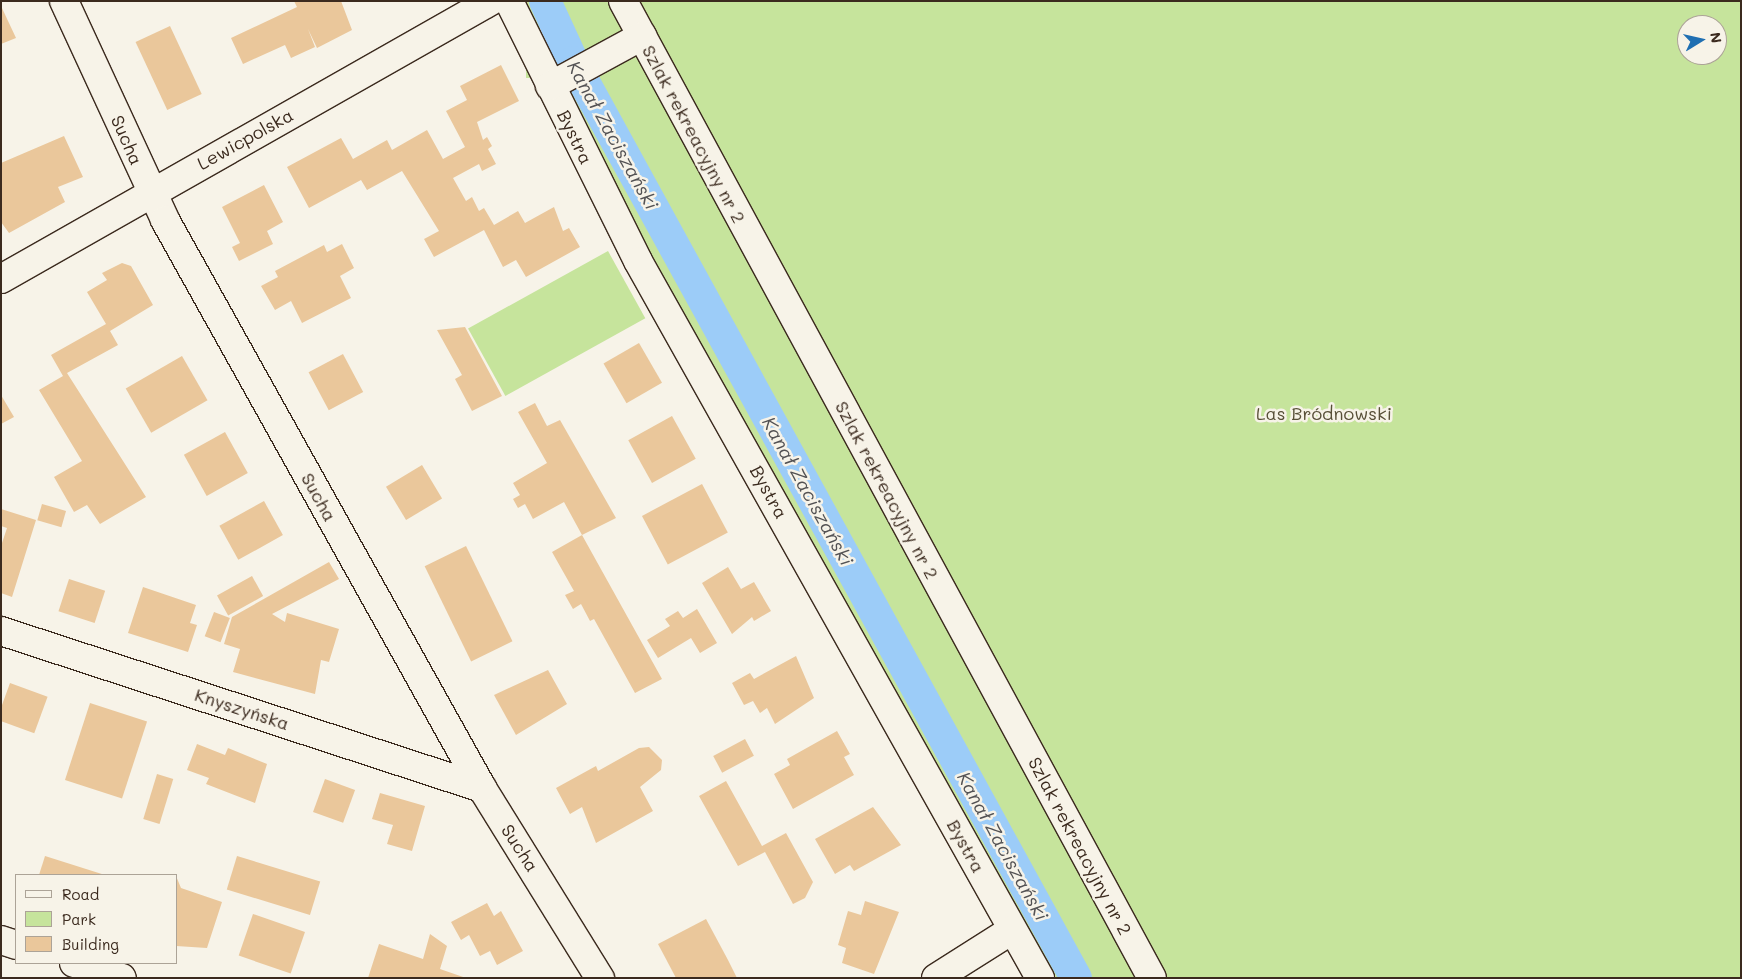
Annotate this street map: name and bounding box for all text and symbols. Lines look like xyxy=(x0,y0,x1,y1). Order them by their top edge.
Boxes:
north arrow xyxy=(1677,15,1727,65)
text: N xyxy=(1706,31,1727,44)
street label: Szlak rekreacyjny nr 2 xyxy=(638,41,750,227)
water label: Kanał Zaciszański xyxy=(563,57,663,213)
street label: Lewicpolska xyxy=(193,104,297,174)
street label: Bystra xyxy=(553,106,597,168)
street label: Sucha xyxy=(107,112,147,168)
street label: Szlak rekreacyjny nr 2 xyxy=(831,397,943,583)
park label: Las Bródnowski xyxy=(1256,402,1392,424)
water label: Kanał Zaciszański xyxy=(758,413,858,569)
street label: Bystra xyxy=(746,462,792,522)
street label: Sucha xyxy=(297,469,341,525)
street label: Knyszyńska xyxy=(192,684,292,734)
street label: Szlak rekreacyjny nr 2 xyxy=(1024,753,1136,939)
water label: Kanał Zaciszański xyxy=(953,768,1053,924)
street label: Bystra xyxy=(943,816,989,876)
street label: Sucha xyxy=(497,820,543,876)
legend xyxy=(15,874,178,964)
text: Road xyxy=(62,884,99,904)
text: Park xyxy=(62,909,96,929)
text: Building xyxy=(62,934,119,954)

